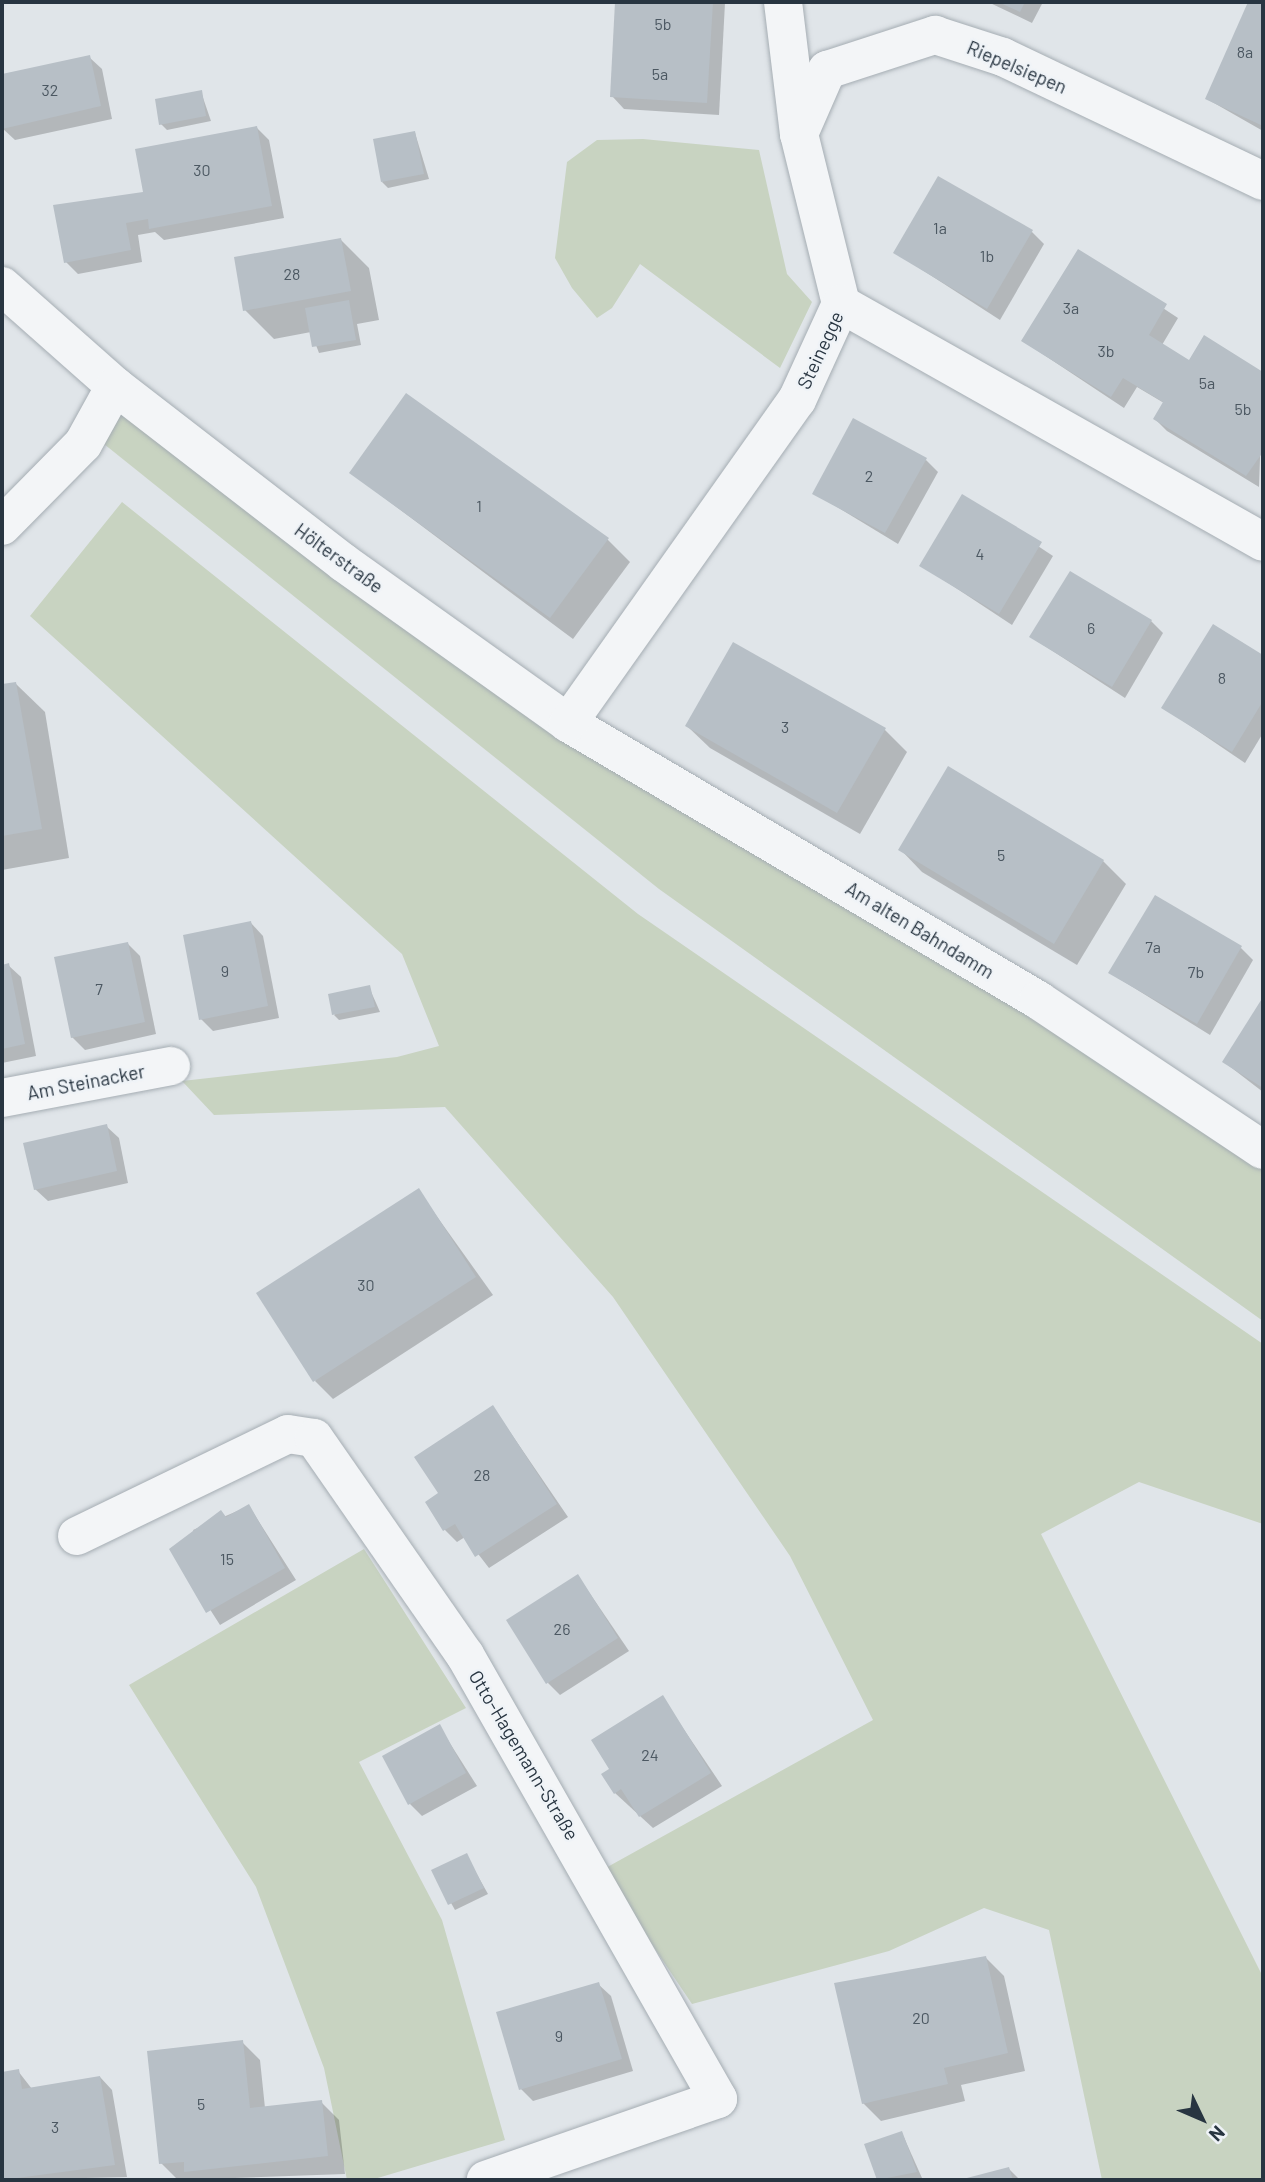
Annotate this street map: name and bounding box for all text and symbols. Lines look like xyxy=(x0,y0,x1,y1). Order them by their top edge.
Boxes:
house number: 5b xyxy=(655,14,671,34)
street label: Riepelsiepen xyxy=(964,36,1070,98)
house number: 8a xyxy=(1237,42,1253,62)
house number: 5a xyxy=(652,64,668,84)
house number: 32 xyxy=(42,80,58,100)
house number: 30 xyxy=(193,160,211,180)
house number: 1a xyxy=(933,218,947,238)
house number: 1b xyxy=(980,246,994,266)
house number: 28 xyxy=(284,264,300,284)
house number: 3a xyxy=(1063,298,1079,318)
street label: Steinegge xyxy=(792,307,848,393)
house number: 3b xyxy=(1098,341,1114,361)
house number: 5a xyxy=(1199,373,1215,393)
house number: 5b xyxy=(1235,399,1251,419)
house number: 2 xyxy=(865,466,873,486)
house number: 1 xyxy=(476,496,482,516)
street label: Hölterstraße xyxy=(290,518,388,598)
house number: 4 xyxy=(976,544,984,564)
house number: 6 xyxy=(1087,618,1095,638)
house number: 8 xyxy=(1218,668,1226,688)
house number: 3 xyxy=(781,717,789,737)
house number: 5 xyxy=(997,845,1005,865)
street label: Am alten Bahndamm xyxy=(842,877,998,983)
house number: 7a xyxy=(1145,937,1161,957)
house number: 9 xyxy=(221,961,229,981)
house number: 7b xyxy=(1188,962,1204,982)
house number: 7 xyxy=(95,979,103,999)
street label: Am Steinacker xyxy=(25,1059,147,1105)
house number: 30 xyxy=(357,1275,375,1295)
house number: 28 xyxy=(474,1465,490,1485)
house number: 15 xyxy=(220,1549,234,1569)
house number: 26 xyxy=(554,1619,570,1639)
street label: Otto-Hagemann-Straße xyxy=(464,1666,584,1844)
house number: 24 xyxy=(641,1745,659,1765)
house number: 20 xyxy=(912,2008,930,2028)
house number: 9 xyxy=(555,2026,563,2046)
north arrow xyxy=(1167,2084,1237,2154)
house number: 5 xyxy=(197,2094,205,2114)
house number: 3 xyxy=(51,2117,59,2137)
text: N xyxy=(1205,2121,1230,2146)

